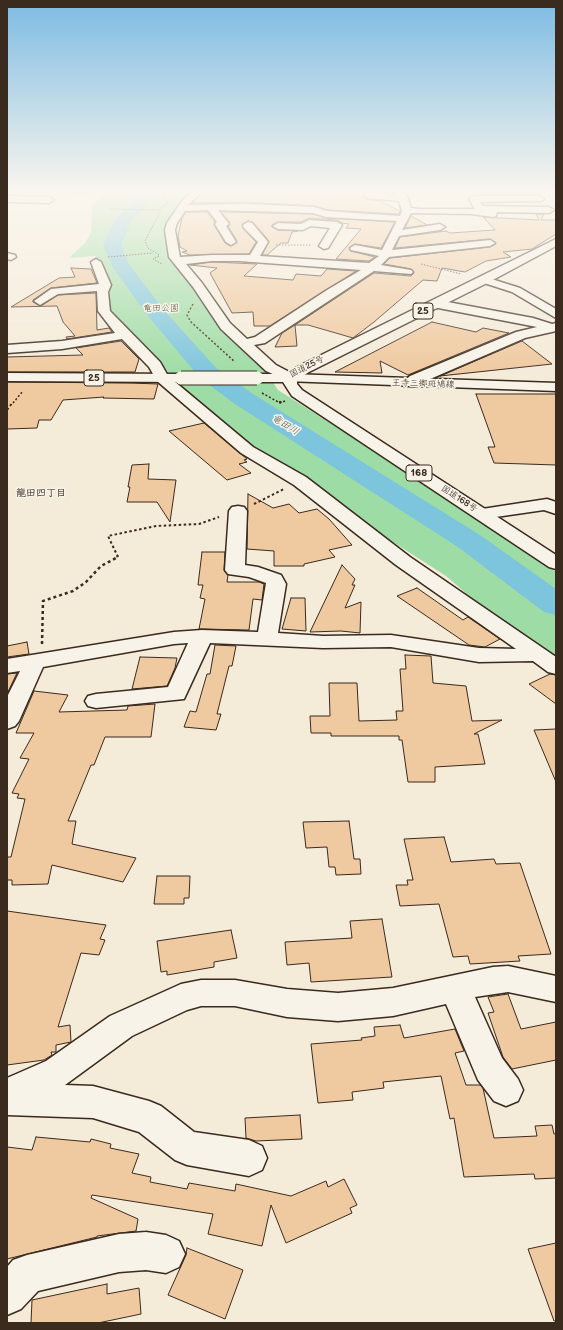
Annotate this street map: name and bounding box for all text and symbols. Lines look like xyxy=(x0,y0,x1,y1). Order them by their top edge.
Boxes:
road number: 25 xyxy=(413,303,433,319)
park label: 竜田公園 xyxy=(143,304,179,314)
street label: 国道25号 xyxy=(288,354,326,380)
road number: 25 xyxy=(84,370,104,386)
street label: 王寺三郷斑鳩線 xyxy=(391,378,455,390)
water label: 竜田川 xyxy=(269,412,301,438)
road number: 168 xyxy=(406,465,432,481)
street label: 国道168号 xyxy=(439,483,479,515)
district label: 龍田四丁目 xyxy=(16,487,66,499)

